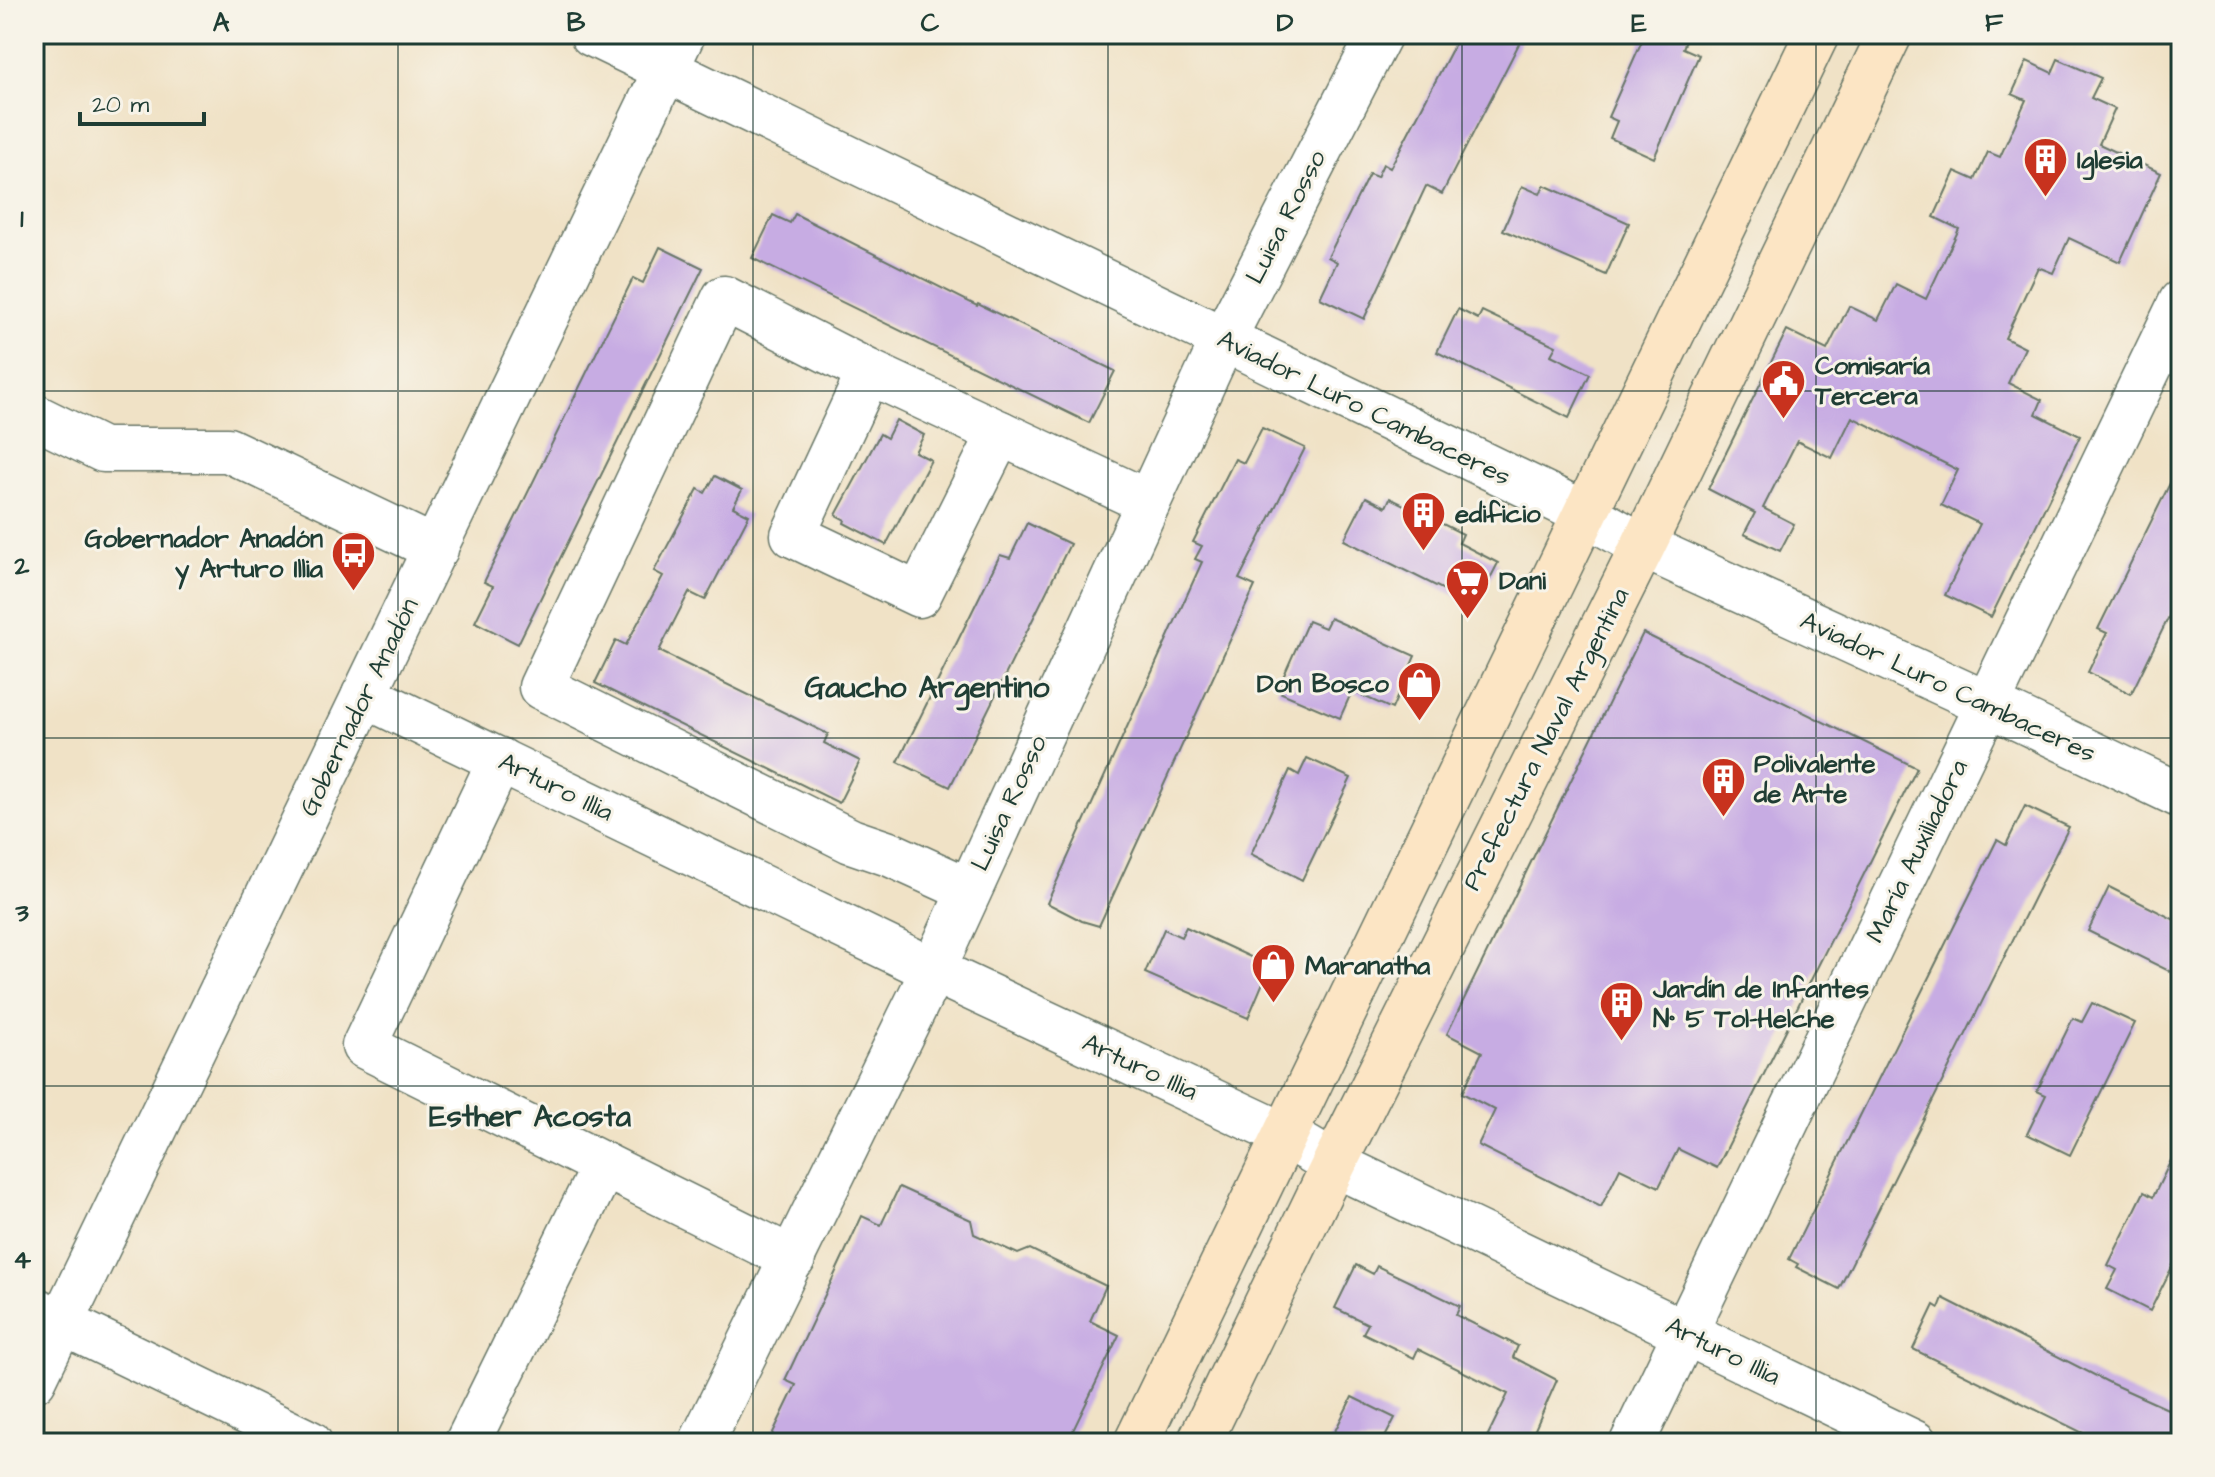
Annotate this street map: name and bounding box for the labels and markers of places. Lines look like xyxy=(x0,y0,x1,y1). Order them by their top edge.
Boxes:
building icon: Iglesia xyxy=(2022,136,2070,199)
place label: Iglesia xyxy=(2077,142,2143,181)
place label: Comisaría Tercera xyxy=(1814,348,1931,414)
public building icon: Comisaría Tercera xyxy=(1760,357,1808,420)
building icon: edificio xyxy=(1400,490,1448,553)
place label: edificio xyxy=(1455,496,1541,532)
place label: Gobernador Anadón y Arturo Illia xyxy=(85,521,324,590)
bus stop icon: Gobernador Anadón y Arturo Illia xyxy=(330,530,378,593)
supermarket icon: Dani xyxy=(1444,557,1492,620)
place label: Dani xyxy=(1499,563,1546,599)
shop icon: Don Bosco xyxy=(1396,660,1444,723)
place label: Don Bosco xyxy=(1257,666,1389,702)
place label: Polivalente de Arte xyxy=(1753,746,1876,812)
building icon: Polivalente de Arte xyxy=(1699,755,1747,818)
shop icon: Maranatha xyxy=(1250,942,1298,1005)
place label: Maranatha xyxy=(1305,948,1431,984)
place label: Jardín de Infantes N° 5 Tol-Helche xyxy=(1652,971,1869,1037)
building icon: Jardín de Infantes N° 5 Tol-Helche xyxy=(1598,980,1646,1043)

